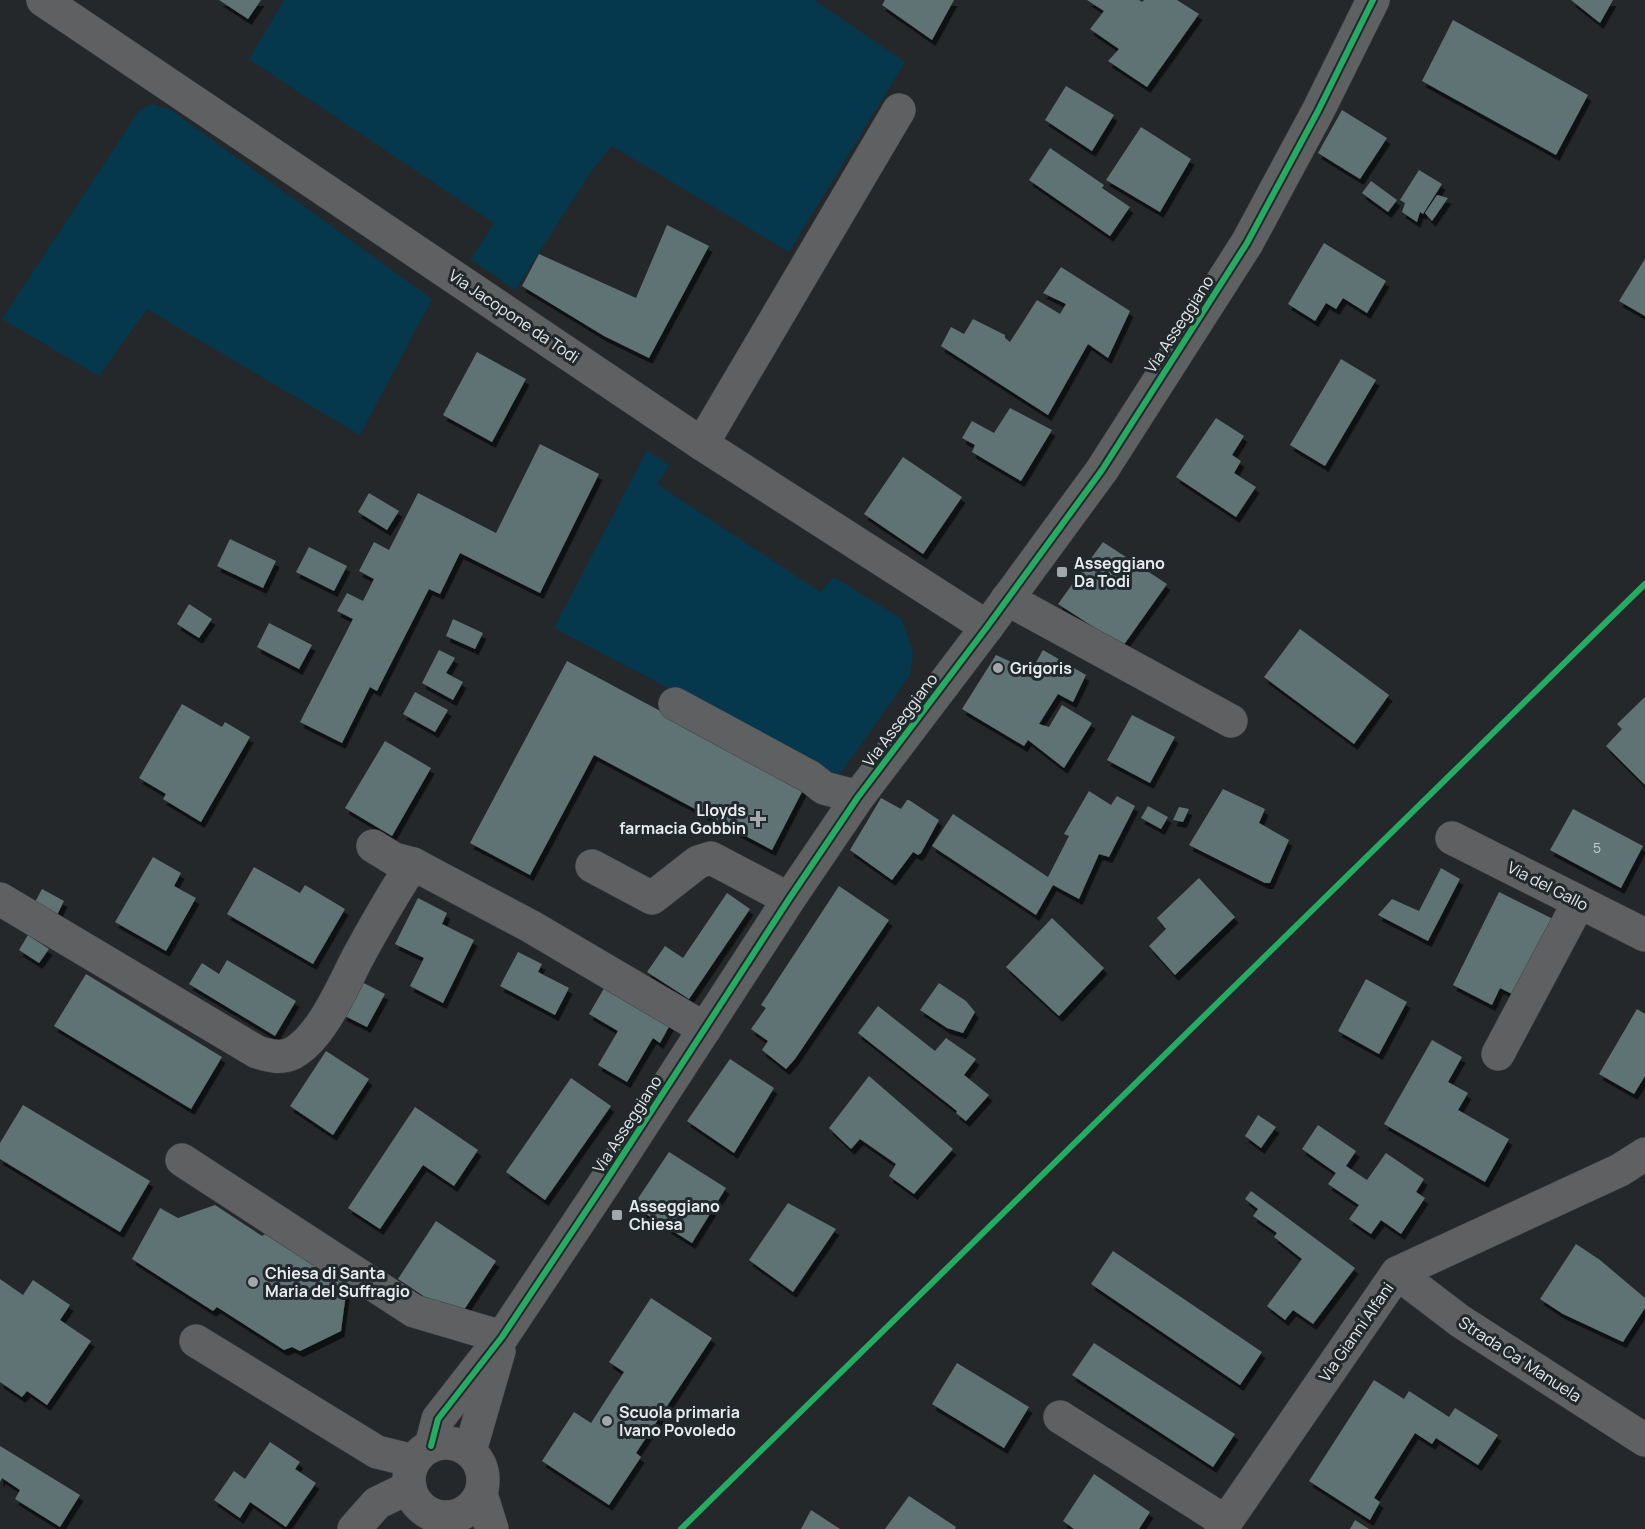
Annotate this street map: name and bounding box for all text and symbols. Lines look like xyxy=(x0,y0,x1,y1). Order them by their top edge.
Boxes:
street label: Via Jacopone da Todi xyxy=(444,264,584,368)
street label: Via Asseggiano xyxy=(1139,271,1219,377)
place label: Asseggiano Da Todi xyxy=(1074,552,1165,592)
marker: Asseggiano Da Todi xyxy=(1055,565,1069,579)
place label: Grigoris xyxy=(1010,657,1072,679)
marker: Grigoris xyxy=(991,661,1005,675)
street label: Via Asseggiano xyxy=(858,669,942,771)
place label: Lloyds farmacia Gobbin xyxy=(619,799,746,839)
marker: Lloyds farmacia Gobbin xyxy=(751,812,765,826)
house number: 5 xyxy=(1593,838,1601,857)
street label: Via del Gallo xyxy=(1504,856,1592,916)
street label: Via Asseggiano xyxy=(587,1071,667,1177)
place label: Asseggiano Chiesa xyxy=(629,1195,720,1235)
marker: Asseggiano Chiesa xyxy=(610,1208,624,1222)
place label: Chiesa di Santa Maria del Suffragio xyxy=(265,1262,410,1302)
marker: Chiesa di Santa Maria del Suffragio xyxy=(246,1275,260,1289)
street label: Via Gianni Alfani xyxy=(1314,1278,1398,1386)
street label: Strada Ca' Manuela xyxy=(1454,1311,1586,1407)
place label: Scuola primaria Ivano Povoledo xyxy=(619,1401,740,1441)
marker: Scuola primaria Ivano Povoledo xyxy=(600,1414,614,1428)

